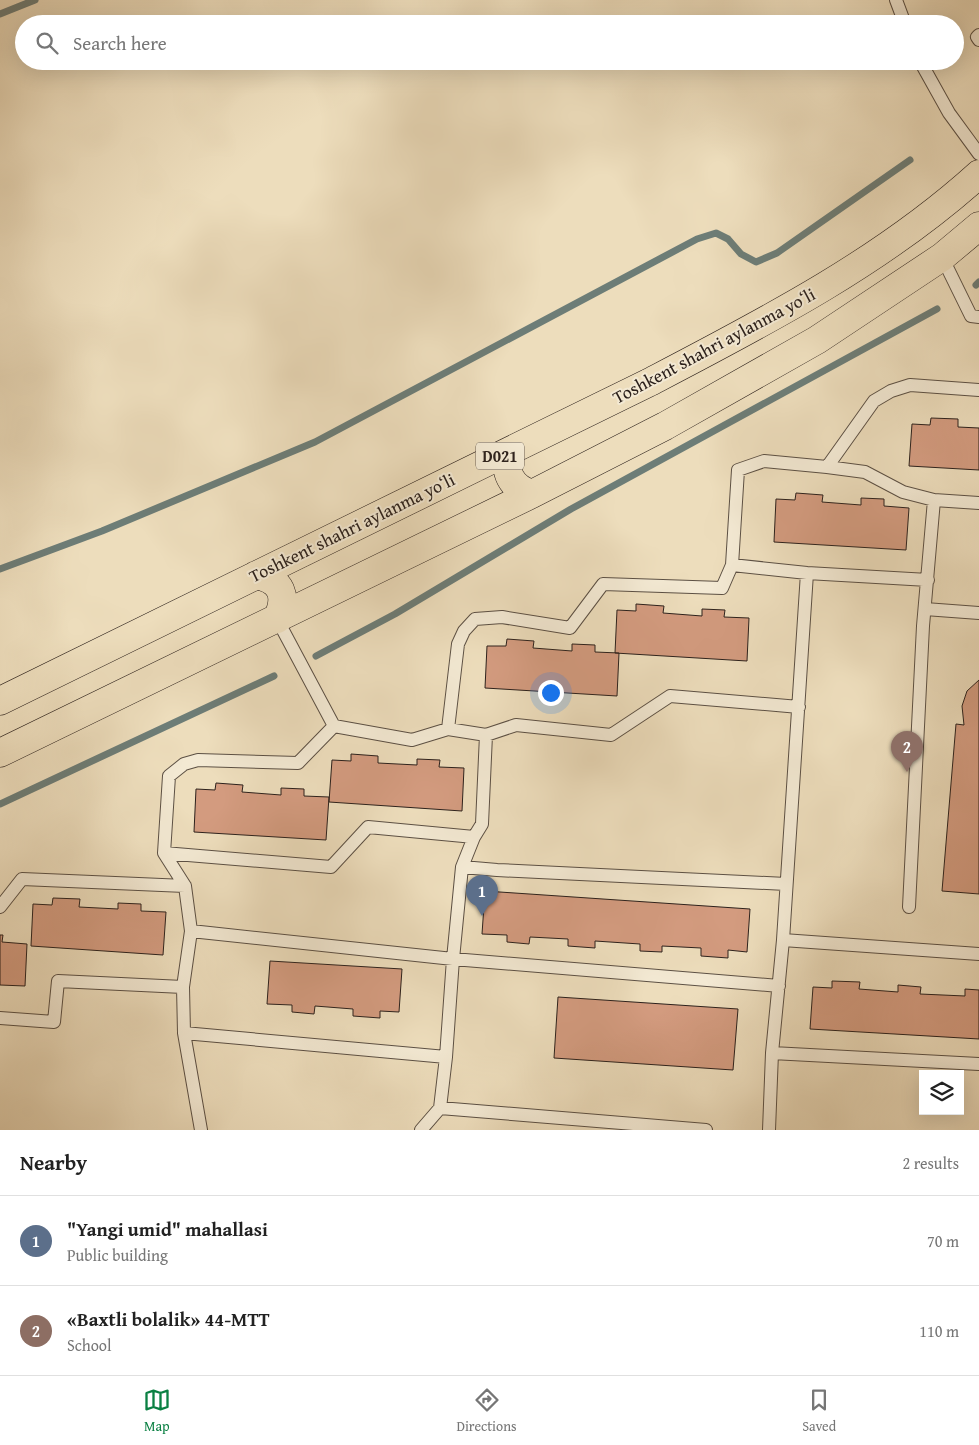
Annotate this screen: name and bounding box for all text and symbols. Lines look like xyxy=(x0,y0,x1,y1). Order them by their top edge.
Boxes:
search box xyxy=(15,15,964,70)
icon: search xyxy=(33,29,61,57)
text: Search here xyxy=(73,29,167,57)
street label: Toshkent shahri aylanma yoʻli xyxy=(608,281,820,411)
road number: D021 xyxy=(476,442,524,470)
street label: Toshkent shahri aylanma yoʻli xyxy=(244,466,459,589)
your location xyxy=(538,680,564,706)
pin: 2 xyxy=(891,731,923,772)
pin: 1 xyxy=(466,875,498,916)
map controls xyxy=(919,1070,964,1115)
button: layers xyxy=(919,1070,964,1115)
text: Nearby xyxy=(20,1147,87,1178)
text: 2 results xyxy=(902,1151,959,1175)
text: "Yangi umid" mahallasi xyxy=(67,1215,268,1243)
text: 1 xyxy=(32,1229,40,1253)
text: 70 m xyxy=(927,1229,959,1253)
text: Public building xyxy=(67,1243,168,1267)
text: «Baxtli bolalik» 44-MTT xyxy=(67,1305,270,1333)
text: 2 xyxy=(32,1319,40,1343)
text: 110 m xyxy=(919,1319,959,1343)
text: School xyxy=(67,1333,111,1357)
tab: Map xyxy=(143,1386,171,1436)
tab: Directions xyxy=(456,1386,517,1436)
tab: Saved xyxy=(802,1386,836,1436)

